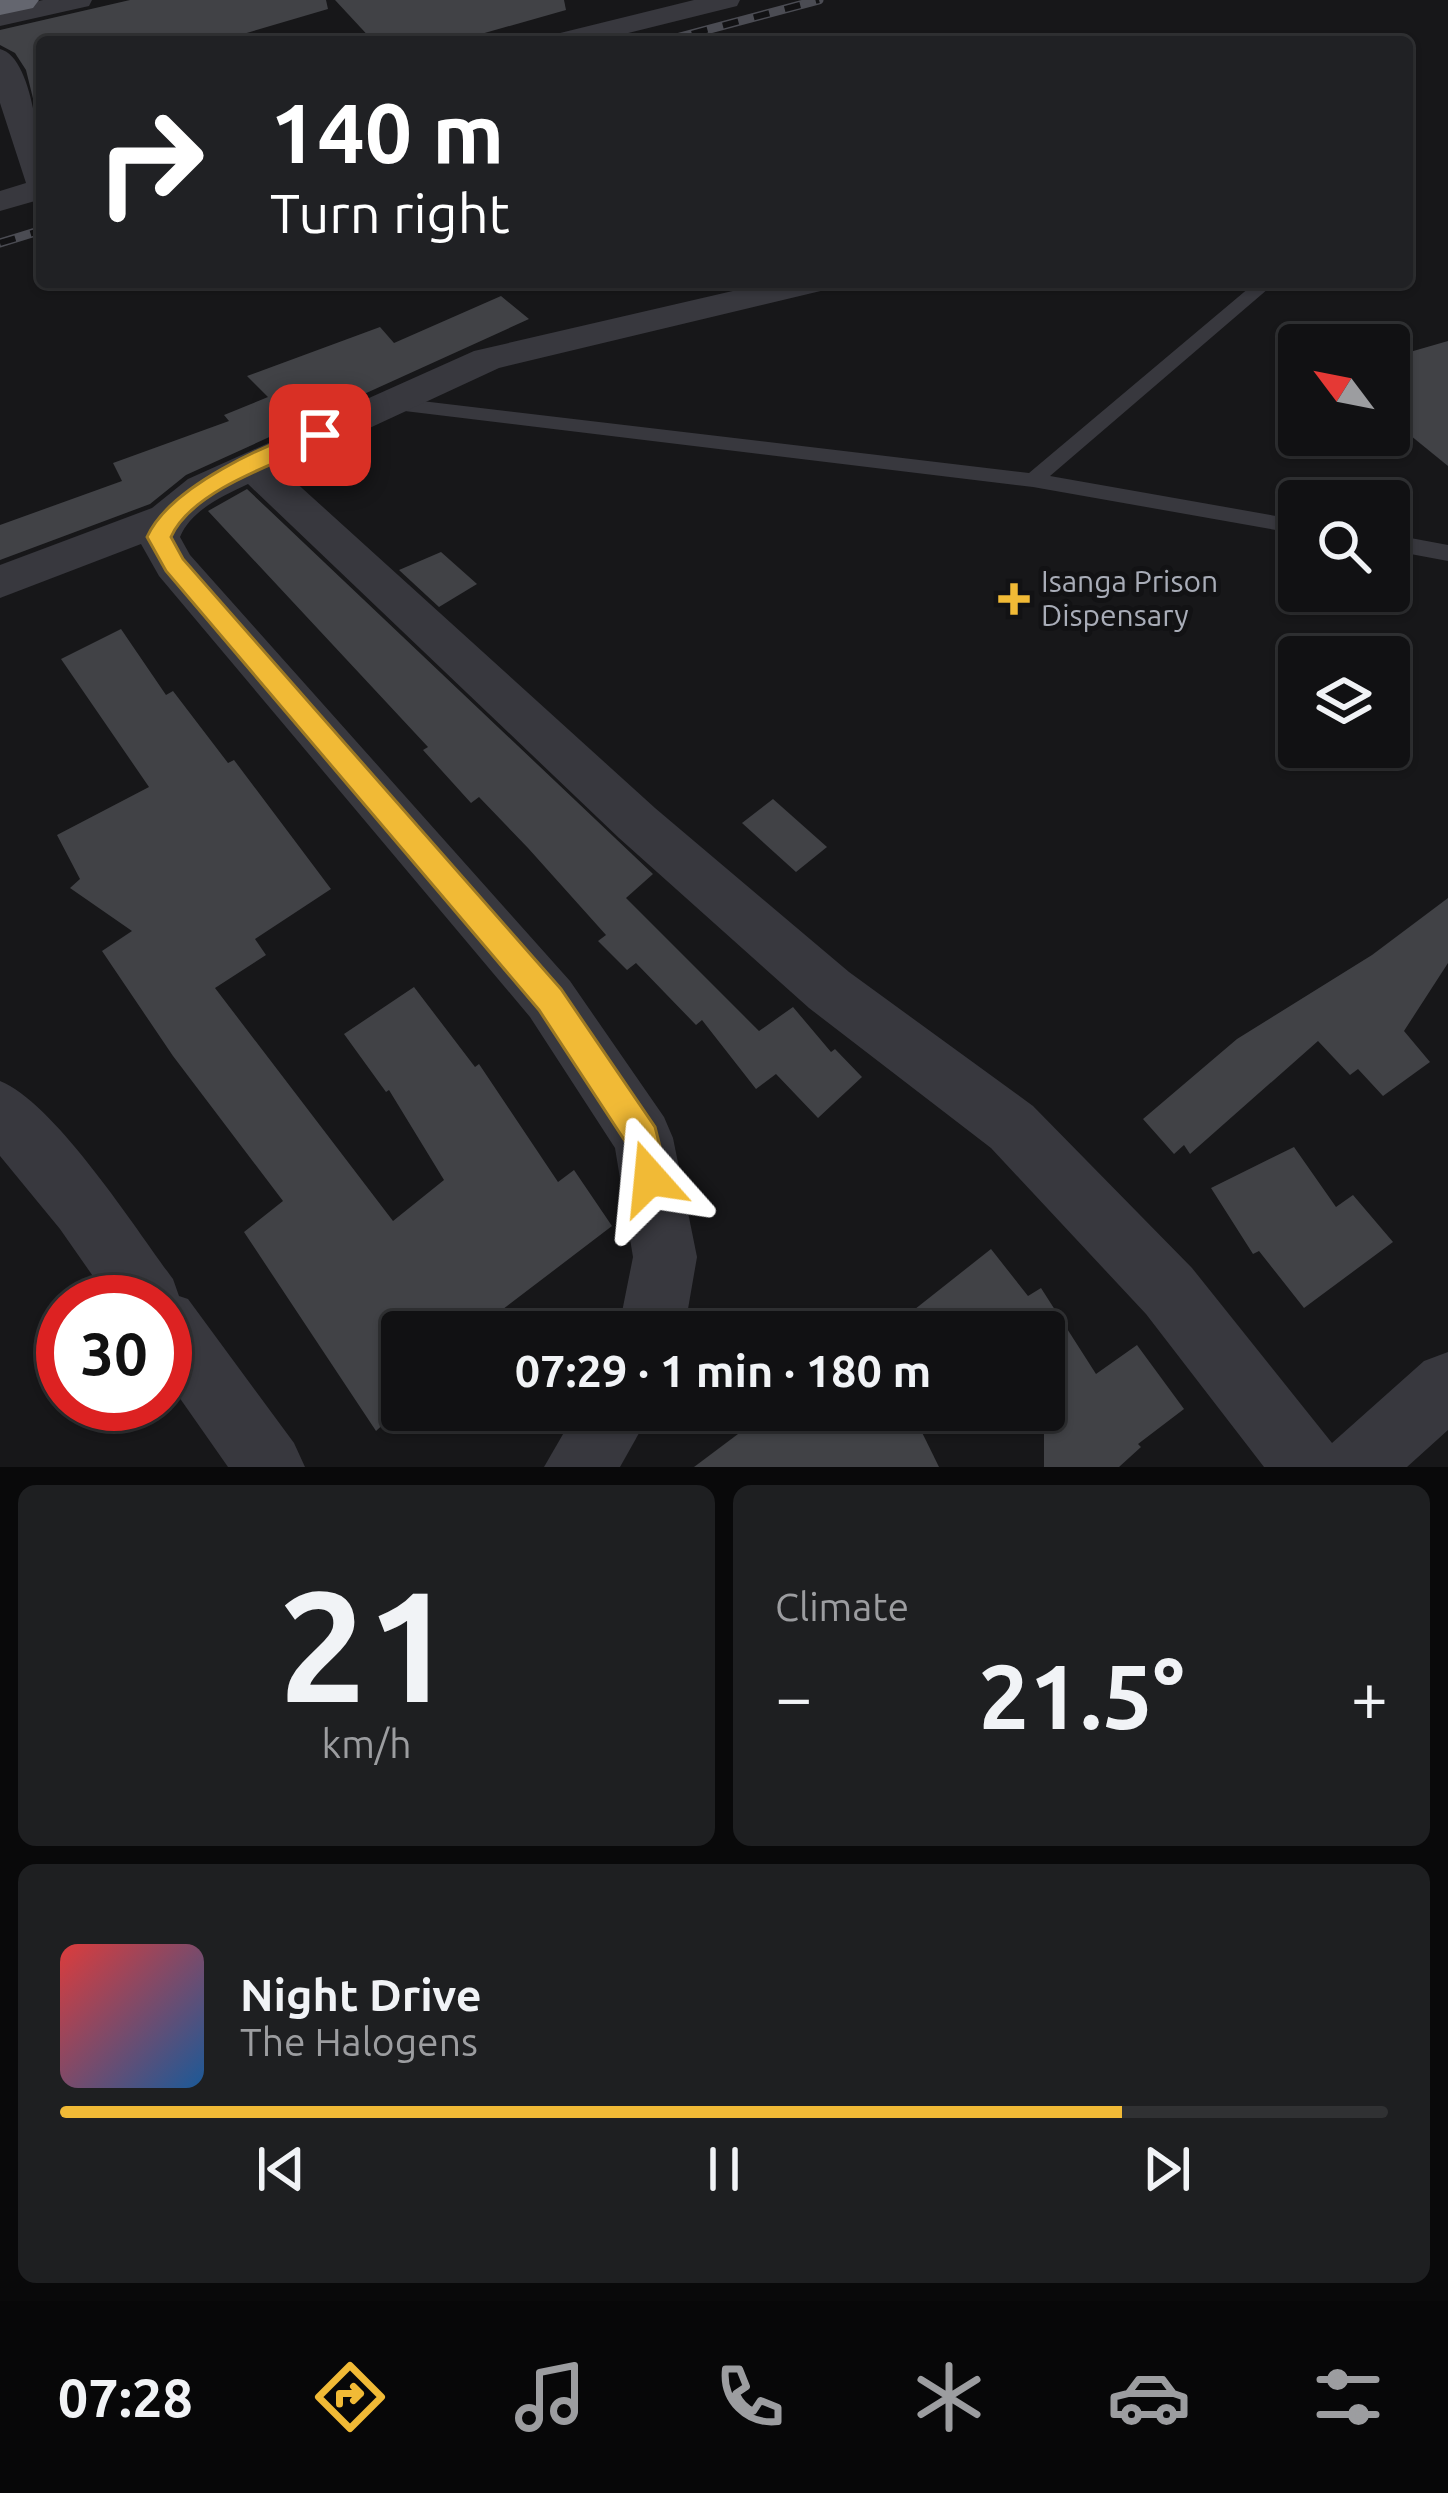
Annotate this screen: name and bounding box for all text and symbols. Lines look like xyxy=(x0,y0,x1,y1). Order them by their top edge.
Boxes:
icon: right xyxy=(72,84,228,240)
text: 140 m xyxy=(270,85,504,179)
text: Turn right xyxy=(270,183,510,243)
north arrow xyxy=(1278,324,1410,456)
map controls xyxy=(1278,324,1410,768)
pin xyxy=(269,384,371,486)
icon: arrive xyxy=(287,402,353,468)
button: search xyxy=(1278,480,1410,612)
place label: Isanga Prison Dispensary xyxy=(1041,564,1218,632)
marker: Isanga Prison Dispensary xyxy=(998,583,1030,615)
button: layers xyxy=(1278,636,1410,768)
position arrow xyxy=(587,1115,713,1241)
speed limit sign: 30 xyxy=(36,1275,192,1431)
text: 07:29 · 1 min · 180 m xyxy=(515,1345,931,1396)
text: 21 xyxy=(279,1557,454,1731)
text: Climate xyxy=(775,1585,909,1628)
text: 21.5° xyxy=(978,1645,1185,1746)
text: − xyxy=(775,1659,812,1733)
text: + xyxy=(1351,1659,1388,1733)
text: km/h xyxy=(321,1722,412,1765)
text: Night Drive xyxy=(240,1969,482,2020)
text: The Halogens xyxy=(240,2020,478,2063)
icon: previous xyxy=(248,2136,314,2202)
icon: pause xyxy=(691,2136,757,2202)
icon: next xyxy=(1134,2136,1200,2202)
icon: directions xyxy=(308,2355,392,2439)
icon: music xyxy=(508,2355,592,2439)
icon: phone xyxy=(708,2355,792,2439)
icon: climate xyxy=(907,2355,991,2439)
icon: car xyxy=(1107,2355,1191,2439)
icon: filters xyxy=(1306,2355,1390,2439)
text: 07:28 xyxy=(58,2367,193,2427)

